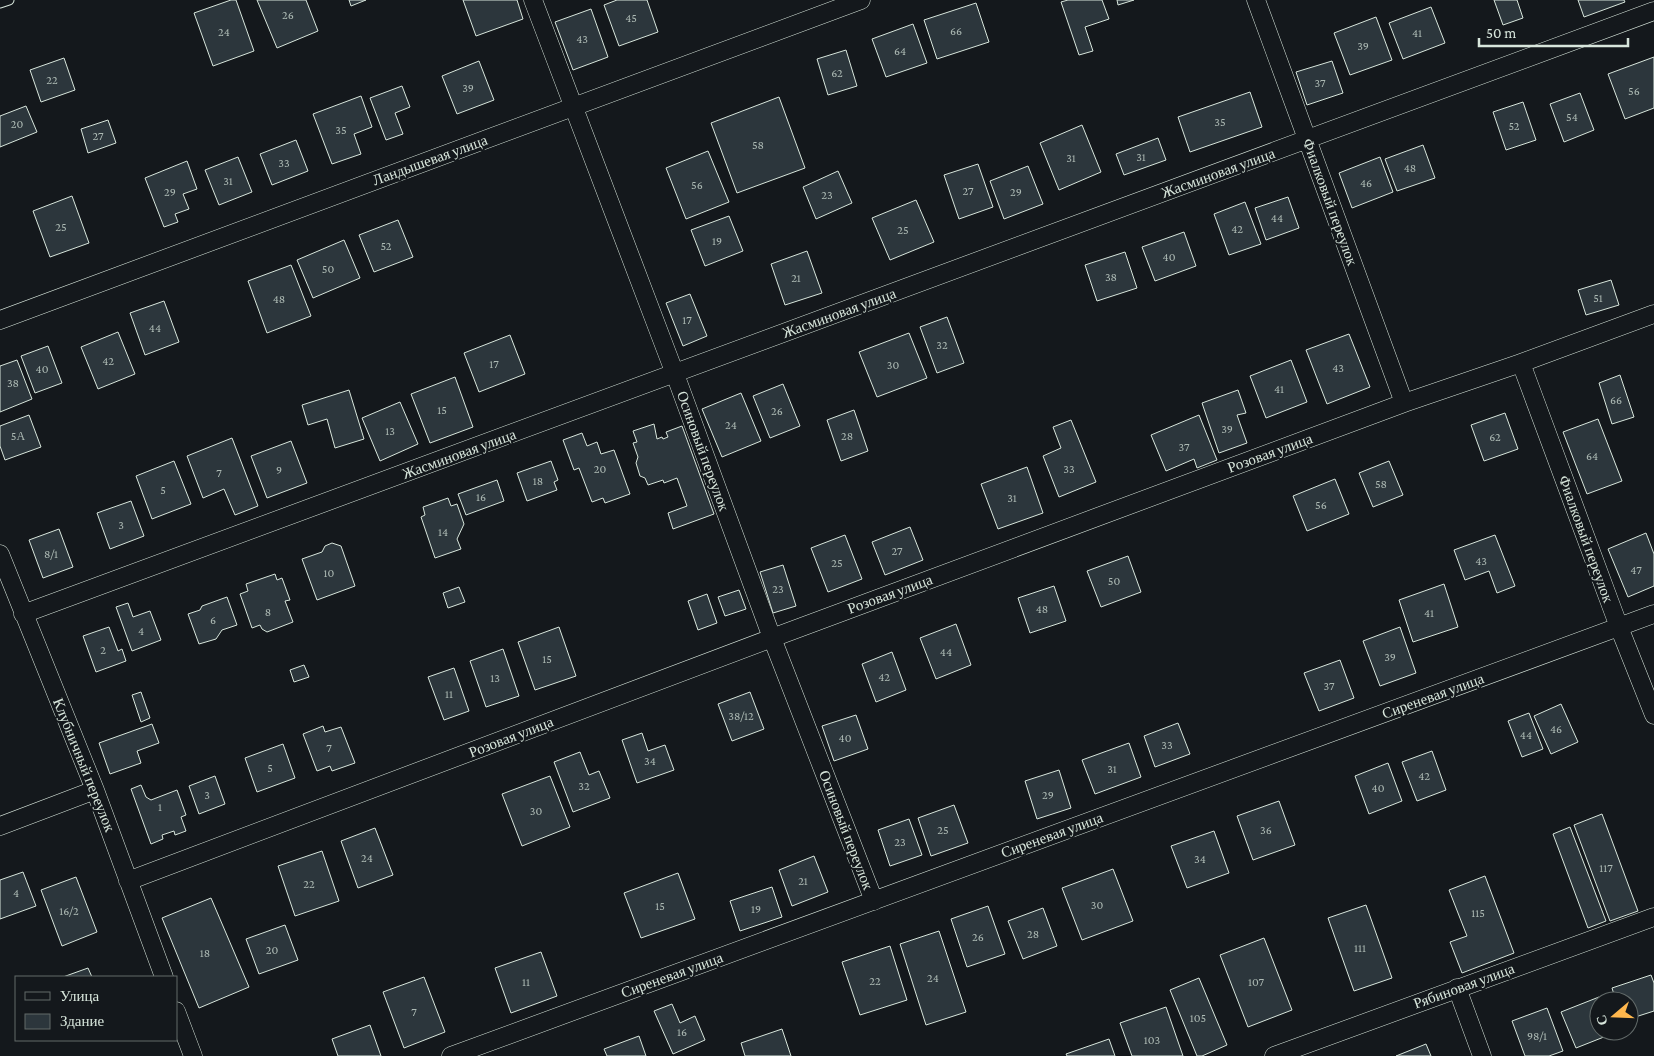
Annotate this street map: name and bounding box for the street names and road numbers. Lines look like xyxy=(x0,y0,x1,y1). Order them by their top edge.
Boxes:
street label: Ландышевая улица xyxy=(370,132,490,188)
street label: Фиалковый переулок xyxy=(1300,136,1361,268)
street label: Жасминовая улица xyxy=(1159,145,1277,201)
street label: Жасминовая улица xyxy=(780,285,898,341)
street label: Осиновый переулок xyxy=(674,389,732,514)
street label: Жасминовая улица xyxy=(400,426,518,482)
street label: Розовая улица xyxy=(1225,430,1315,476)
street label: Фиалковый переулок xyxy=(1556,473,1617,605)
street label: Розовая улица xyxy=(845,571,935,617)
street label: Сиреневая улица xyxy=(1380,670,1486,722)
street label: Клубничный переулок xyxy=(50,696,118,835)
street label: Розовая улица xyxy=(467,713,556,760)
street label: Осиновый переулок xyxy=(816,768,876,893)
street label: Сиреневая улица xyxy=(999,809,1105,861)
street label: Сиреневая улица xyxy=(619,949,725,1001)
street label: Рябиновая улица xyxy=(1411,960,1517,1012)

